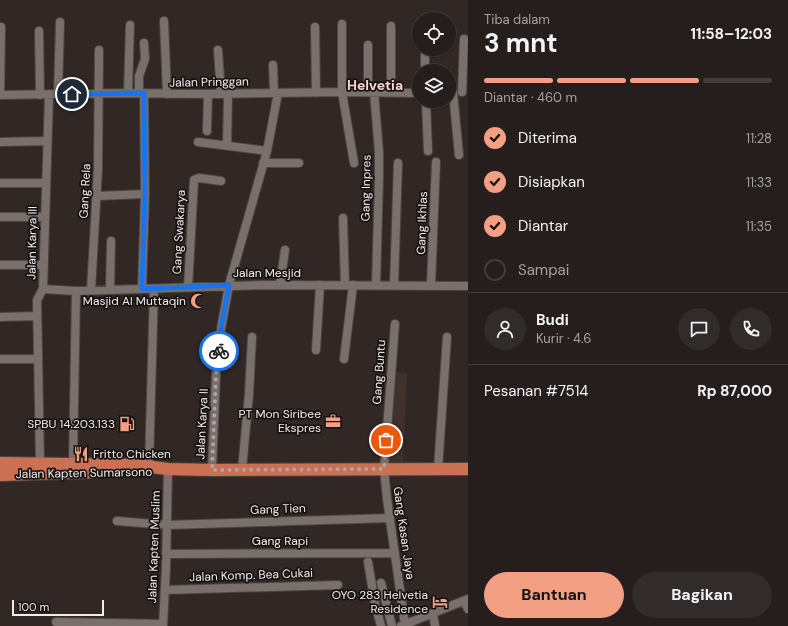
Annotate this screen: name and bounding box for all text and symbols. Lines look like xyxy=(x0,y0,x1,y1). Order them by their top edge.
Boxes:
text: Tiba dalam xyxy=(484,11,550,28)
map controls xyxy=(412,12,456,108)
button: locate xyxy=(412,12,456,56)
text: 11:58–12:03 xyxy=(690,24,772,44)
text: 3 mnt xyxy=(484,26,558,60)
button: layers xyxy=(412,64,456,108)
street label: Jalan Pringgan xyxy=(169,73,249,91)
district label: Helvetia xyxy=(347,76,403,94)
pin xyxy=(55,77,89,111)
icon: home xyxy=(61,83,83,105)
text: Diantar · 460 m xyxy=(484,89,577,106)
icon: check xyxy=(484,127,506,149)
text: Diterima xyxy=(518,128,577,148)
text: 11:28 xyxy=(746,130,772,147)
street label: Gang Inpres xyxy=(357,155,375,221)
street label: Gang Rela xyxy=(76,163,94,219)
icon: check xyxy=(484,171,506,193)
text: Disiapkan xyxy=(518,172,585,192)
text: 11:33 xyxy=(746,174,772,191)
street label: Gang Swakarya xyxy=(169,189,189,275)
street label: Gang Ikhlas xyxy=(413,191,431,255)
street label: Jalan Karya III xyxy=(23,206,41,280)
icon: check xyxy=(484,215,506,237)
text: Diantar xyxy=(518,216,568,236)
text: 11:35 xyxy=(746,218,772,235)
text: Sampai xyxy=(518,260,569,280)
street label: Jalan Mesjid xyxy=(233,265,301,281)
mosque icon: Masjid Al Muttaqin xyxy=(189,292,207,310)
place label: Masjid Al Muttaqin xyxy=(83,293,186,309)
button: person xyxy=(484,308,526,350)
button: chat xyxy=(678,308,720,350)
button: phone xyxy=(730,308,772,350)
text: Budi xyxy=(536,310,569,330)
text: Kurir · 4.6 xyxy=(536,330,591,347)
courier xyxy=(199,331,239,371)
street label: Gang Buntu xyxy=(369,339,389,405)
icon: bike xyxy=(208,340,230,362)
text: Pesanan #7514 xyxy=(484,381,588,401)
text: Rp 87,000 xyxy=(697,381,772,401)
street label: Jalan Karya II xyxy=(192,388,212,460)
place label: PT Mon Siribee Ekspres xyxy=(239,406,321,436)
office icon: PT Mon Siribee Ekspres xyxy=(324,412,342,430)
fuel station icon: SPBU 14.203.133 xyxy=(118,415,136,433)
place label: SPBU 14.203.133 xyxy=(27,416,115,432)
pin xyxy=(369,423,403,457)
icon: bag xyxy=(375,429,397,451)
restaurant icon: Fritto Chicken xyxy=(72,445,90,463)
place label: Fritto Chicken xyxy=(93,446,171,462)
street label: Jalan Kapten Sumarsono xyxy=(16,464,152,482)
street label: Gang Kasan Jaya xyxy=(390,486,418,580)
street label: Jalan Kapten Muslim xyxy=(144,490,164,604)
street label: Gang Tien xyxy=(250,500,306,518)
street label: Gang Rapi xyxy=(252,533,308,549)
street label: Jalan Komp. Bea Cukai xyxy=(189,565,313,585)
button: Bantuan xyxy=(484,572,624,618)
button: Bagikan xyxy=(632,572,772,618)
place label: OYO 283 Helvetia Residence xyxy=(332,587,428,617)
hotel icon: OYO 283 Helvetia Residence xyxy=(431,593,449,611)
scale bar xyxy=(12,598,104,617)
text: 100 m xyxy=(18,600,49,614)

